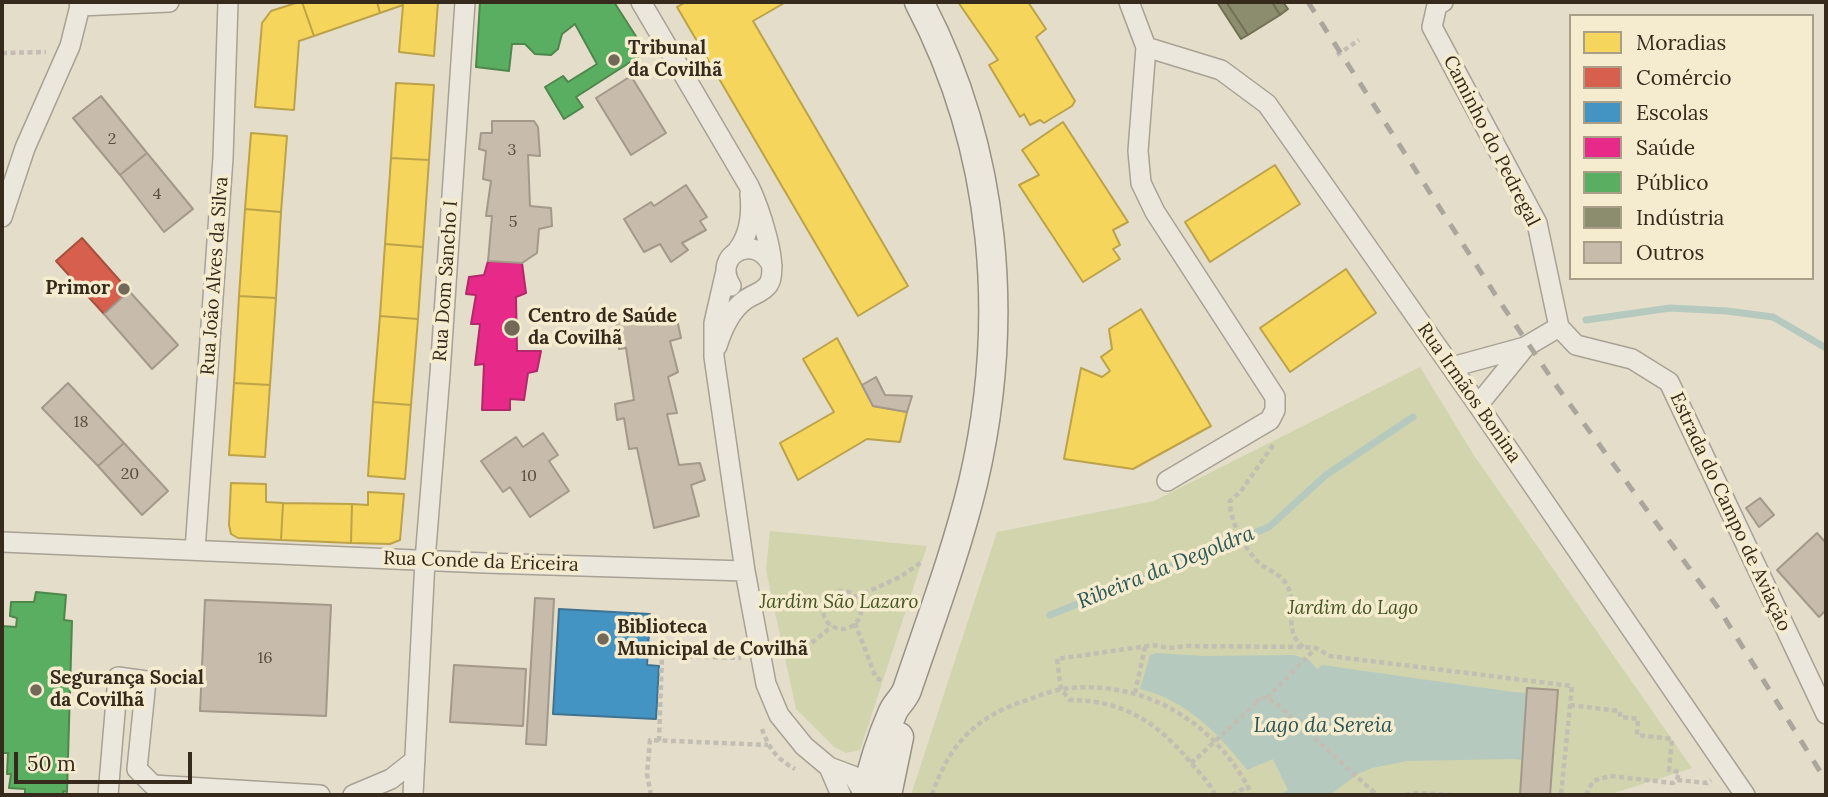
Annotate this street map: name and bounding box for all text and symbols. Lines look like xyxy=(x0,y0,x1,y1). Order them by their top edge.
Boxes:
legend xyxy=(1569,14,1814,280)
text: Moradias xyxy=(1636,29,1726,56)
place label: Tribunal da Covilhã xyxy=(628,38,722,82)
marker: Tribunal da Covilhã xyxy=(606,52,622,68)
street label: Caminho do Pedregal xyxy=(1438,52,1544,230)
text: Comércio xyxy=(1636,64,1731,91)
text: Escolas xyxy=(1636,99,1708,126)
house number: 2 xyxy=(108,129,116,149)
text: Saúde xyxy=(1636,134,1695,161)
house number: 3 xyxy=(508,140,516,160)
text: Público xyxy=(1636,169,1708,196)
street label: Rua João Alves da Silva xyxy=(197,176,233,376)
house number: 4 xyxy=(153,184,161,204)
street label: Rua Dom Sancho I xyxy=(429,200,463,362)
text: Indústria xyxy=(1636,204,1724,231)
house number: 5 xyxy=(509,212,517,232)
text: Outros xyxy=(1636,239,1704,266)
place label: Primor xyxy=(45,278,110,300)
marker: Primor xyxy=(116,281,132,297)
place label: Centro de Saúde da Covilhã xyxy=(528,306,677,350)
marker: Centro de Saúde da Covilhã xyxy=(502,318,522,338)
street label: Rua Irmãos Bonina xyxy=(1412,319,1526,467)
street label: Estrada do Campo de Aviação xyxy=(1665,389,1795,635)
house number: 18 xyxy=(74,412,88,432)
house number: 20 xyxy=(121,464,139,484)
house number: 10 xyxy=(521,466,537,486)
water label: Ribeira da Degoldra xyxy=(1074,521,1258,615)
street label: Rua Conde da Ericeira xyxy=(383,547,579,577)
park label: Jardim São Lazaro xyxy=(760,592,918,614)
park label: Jardim do Lago xyxy=(1288,598,1418,620)
place label: Biblioteca Municipal de Covilhã xyxy=(617,617,808,661)
marker: Biblioteca Municipal de Covilhã xyxy=(595,631,611,647)
house number: 16 xyxy=(257,648,273,668)
place label: Segurança Social da Covilhã xyxy=(50,668,204,712)
marker: Segurança Social da Covilhã xyxy=(28,682,44,698)
water label: Lago da Sereia xyxy=(1253,713,1393,739)
scale bar xyxy=(18,738,196,782)
text: 50 m xyxy=(27,750,76,777)

